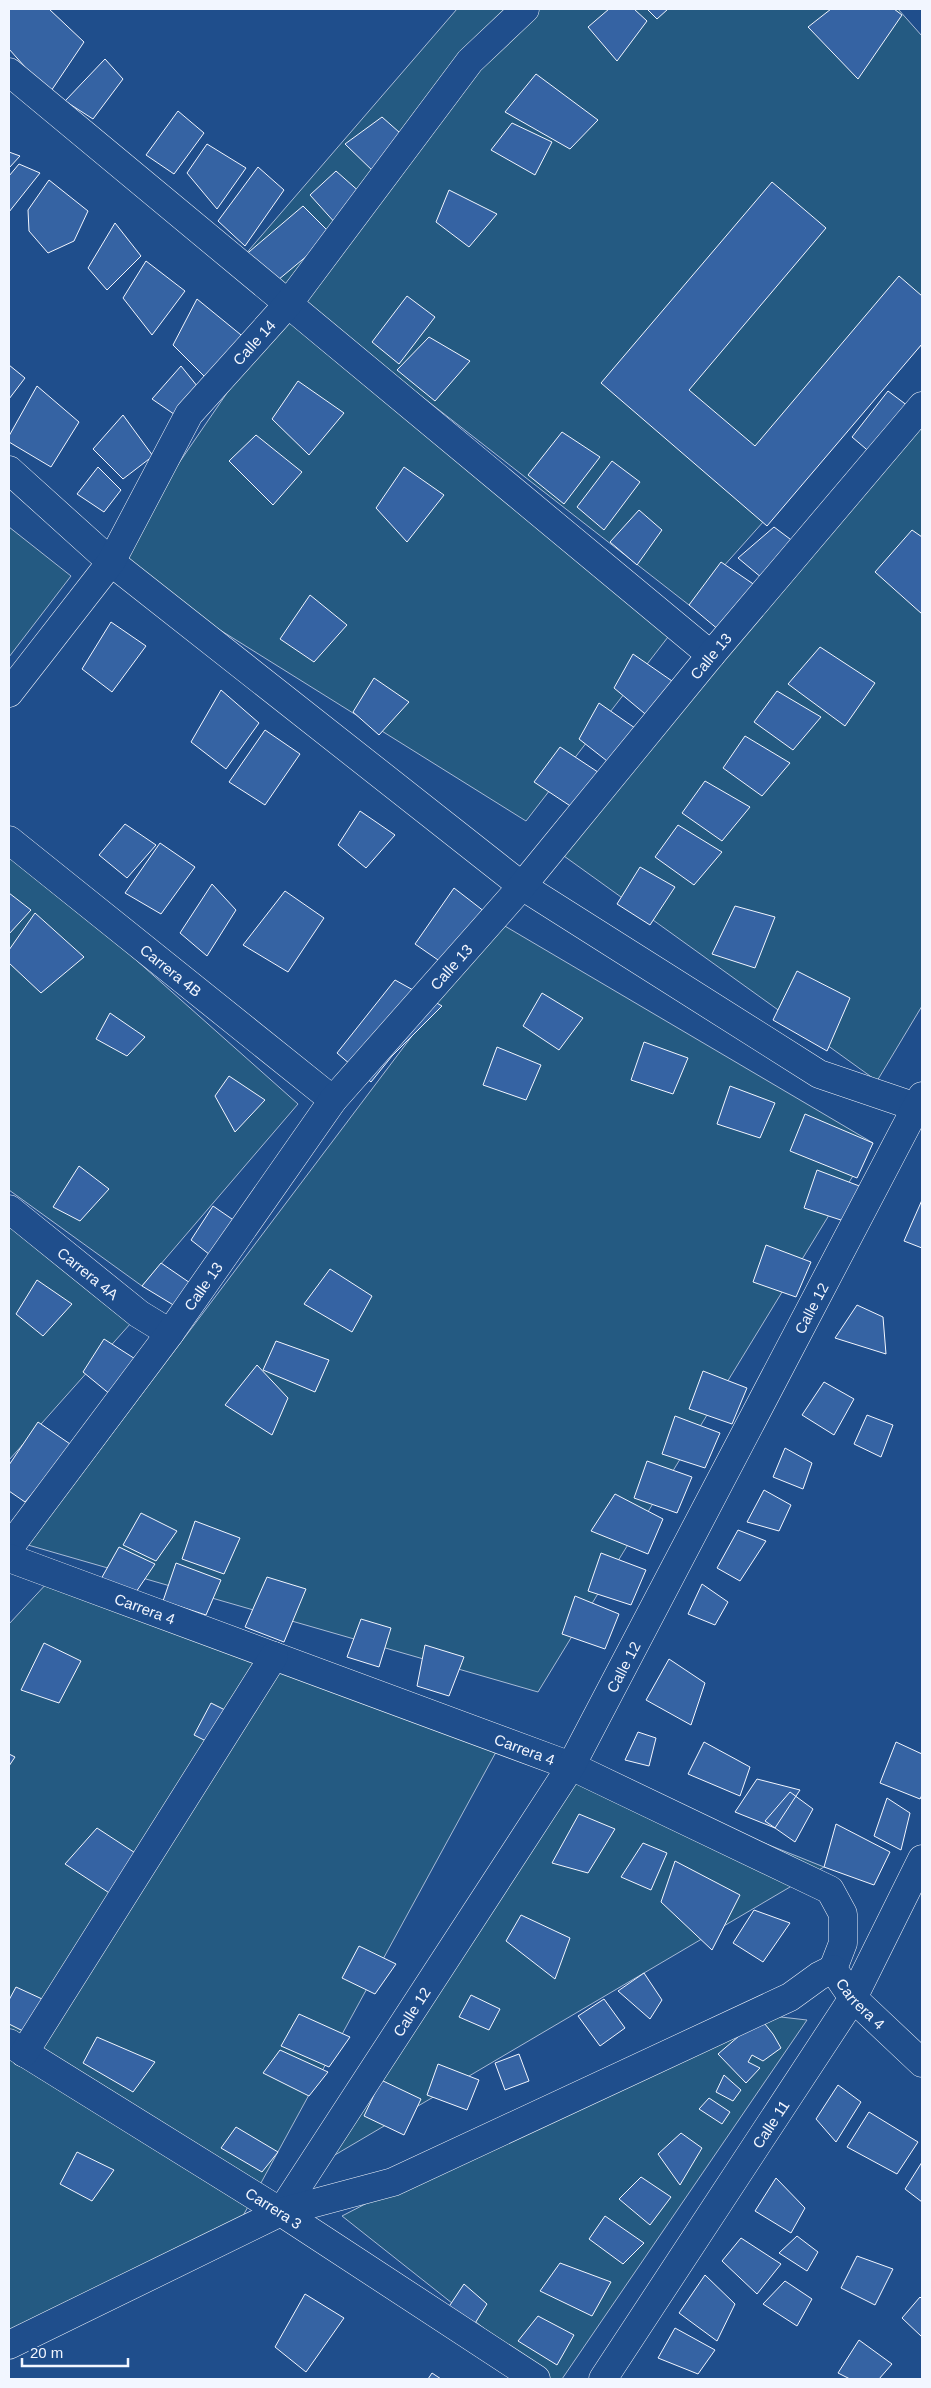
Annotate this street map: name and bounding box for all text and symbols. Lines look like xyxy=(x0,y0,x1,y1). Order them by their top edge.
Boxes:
street label: Calle 14 xyxy=(229,316,278,368)
street label: Calle 13 xyxy=(686,629,735,682)
street label: Calle 13 xyxy=(426,940,475,993)
street label: Carrera 4B xyxy=(137,941,205,1000)
street label: Carrera 4A xyxy=(54,1243,122,1303)
street label: Calle 13 xyxy=(180,1259,226,1313)
street label: Calle 12 xyxy=(791,1280,831,1336)
street label: Carrera 4 xyxy=(112,1589,178,1627)
street label: Calle 12 xyxy=(603,1638,643,1695)
street label: Carrera 4 xyxy=(492,1730,557,1768)
street label: Carrera 4 xyxy=(833,1975,889,2032)
street label: Calle 12 xyxy=(389,1984,433,2039)
street label: Calle 11 xyxy=(748,2097,792,2151)
street label: Carrera 3 xyxy=(243,2184,305,2232)
scale bar xyxy=(22,2336,129,2368)
text: 20 m xyxy=(30,2344,63,2361)

